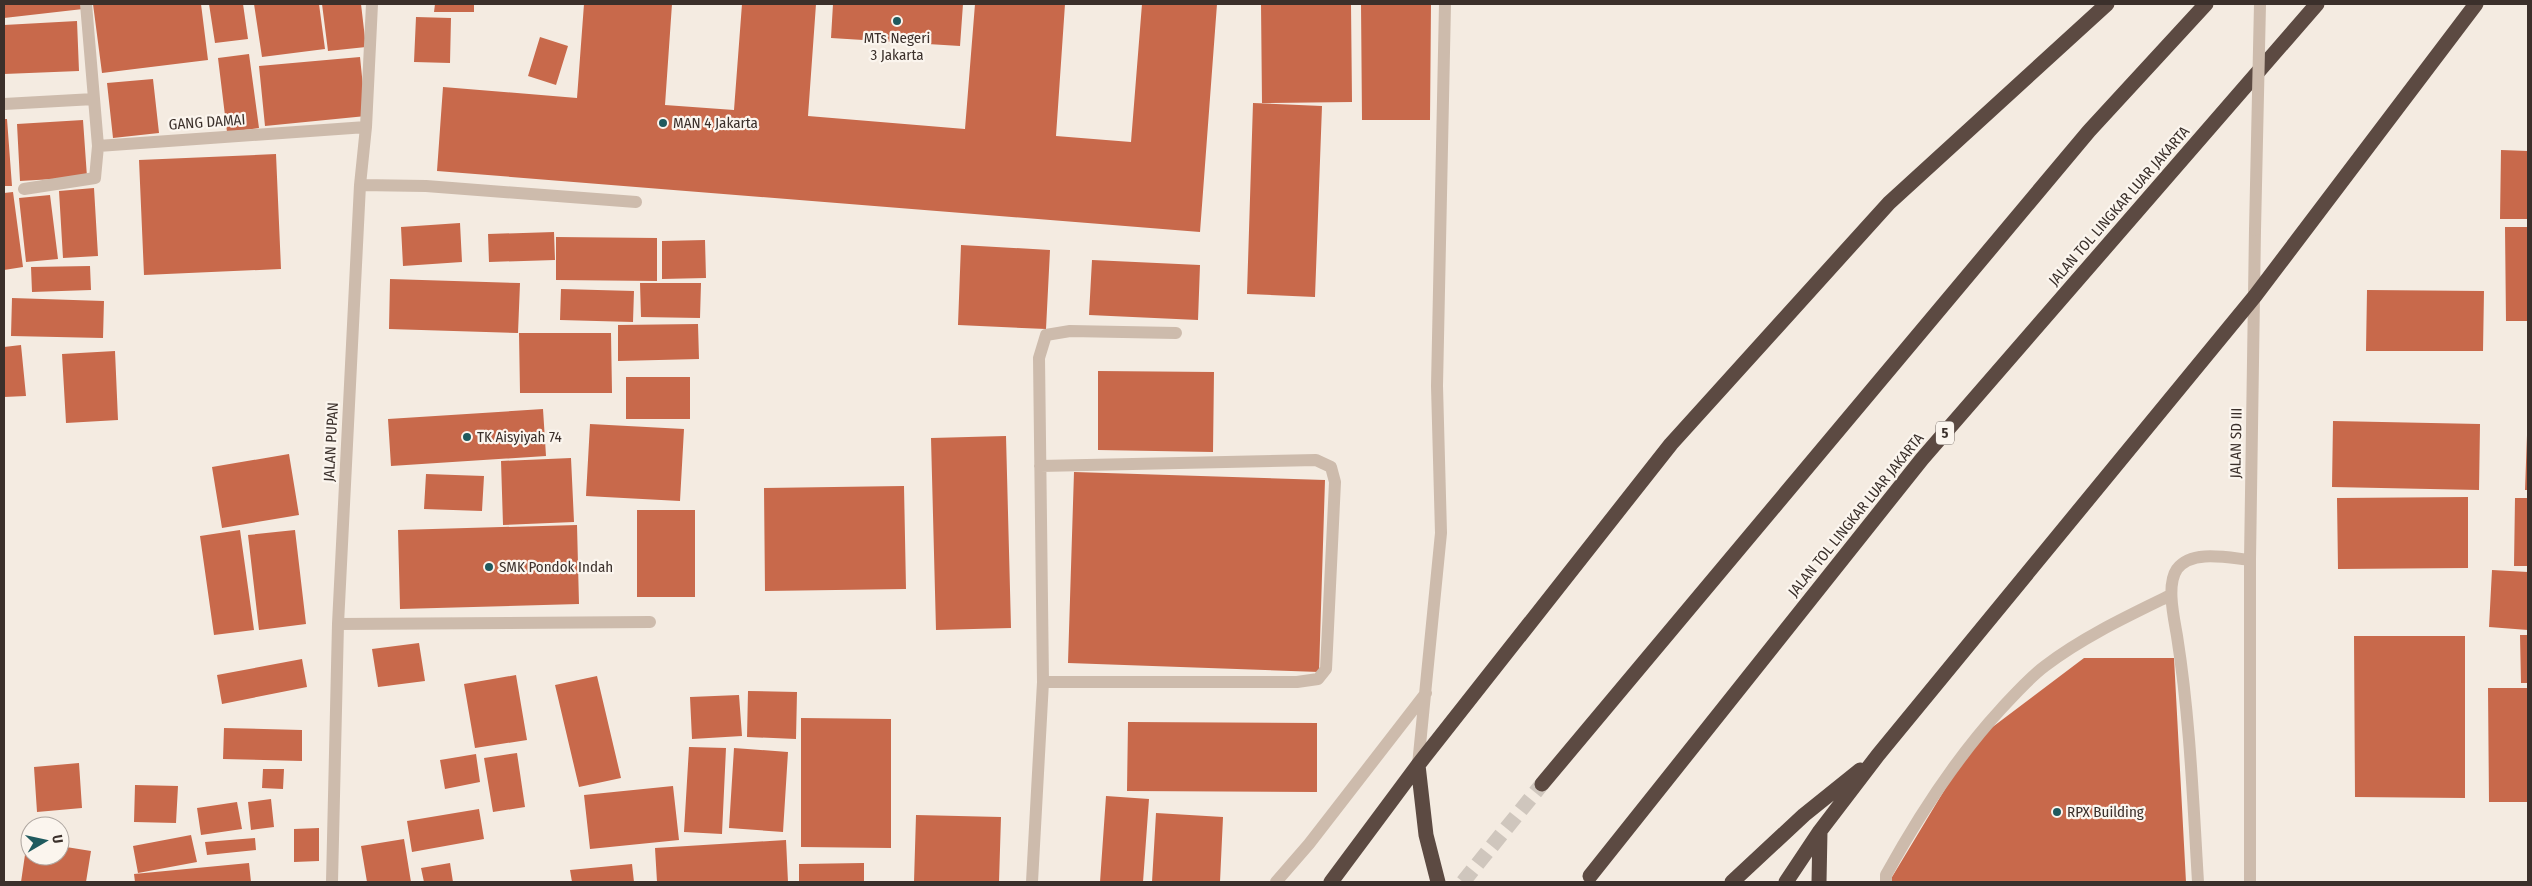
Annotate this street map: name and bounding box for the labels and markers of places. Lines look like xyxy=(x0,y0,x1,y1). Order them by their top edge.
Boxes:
marker: MTs Negeri 3 Jakarta xyxy=(891,15,903,27)
place label: MTs Negeri 3 Jakarta xyxy=(864,29,930,64)
place label: MAN 4 Jakarta xyxy=(673,114,758,132)
marker: MAN 4 Jakarta xyxy=(657,117,669,129)
place label: TK Aisyiyah 74 xyxy=(477,428,562,446)
marker: TK Aisyiyah 74 xyxy=(461,431,473,443)
place label: SMK Pondok Indah xyxy=(499,558,613,576)
marker: SMK Pondok Indah xyxy=(483,561,495,573)
place label: RPX Building xyxy=(2067,803,2144,821)
marker: RPX Building xyxy=(2051,806,2063,818)

